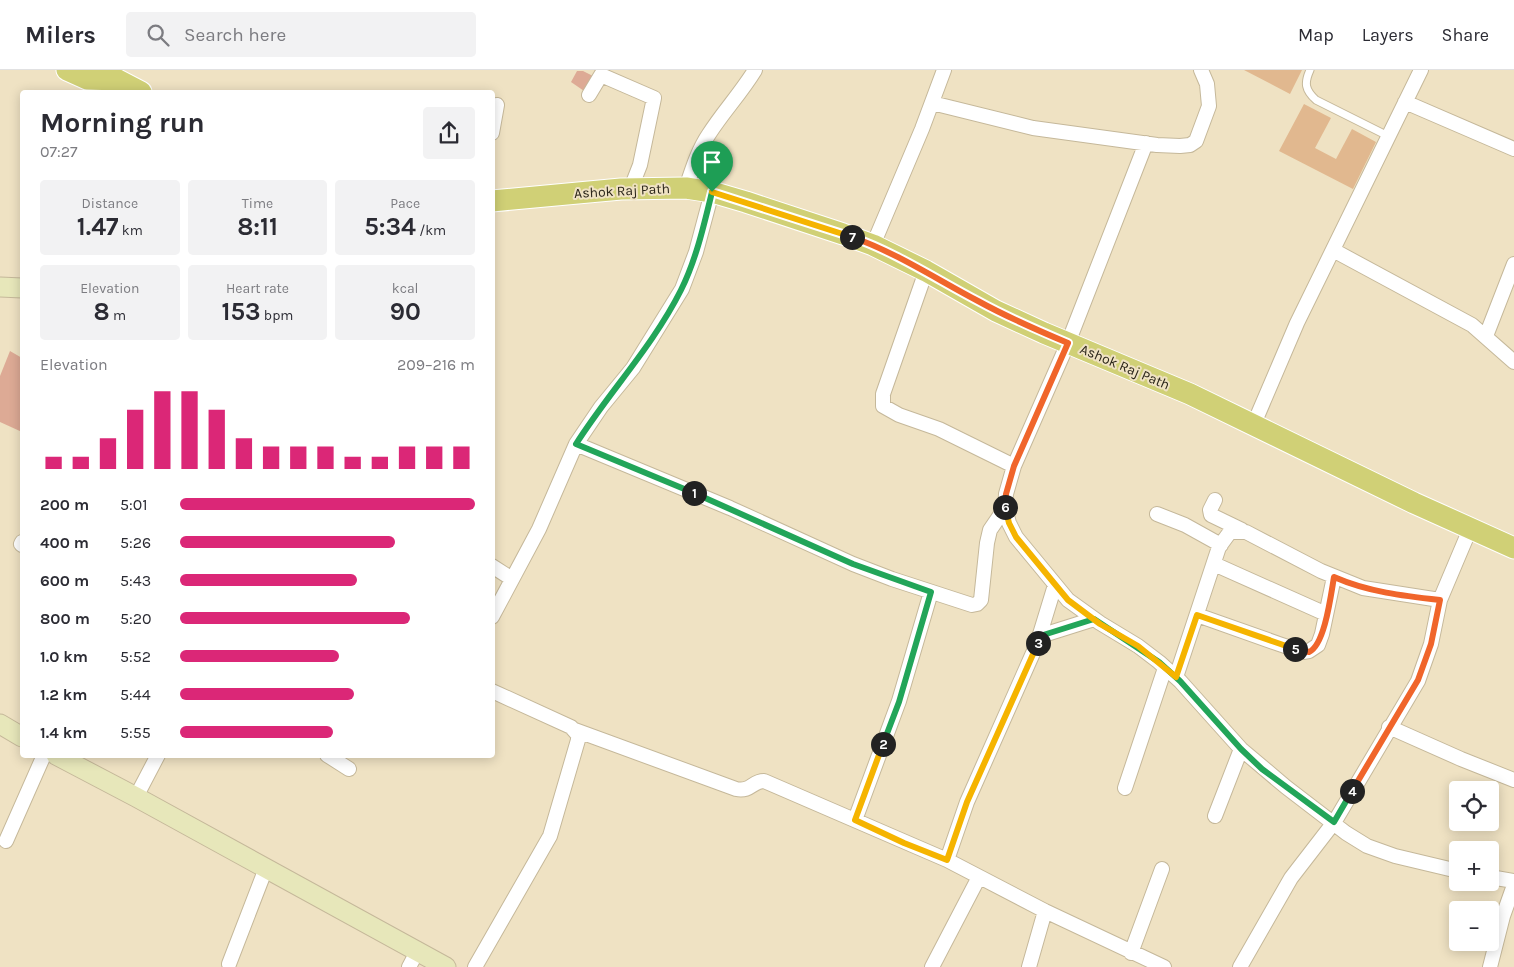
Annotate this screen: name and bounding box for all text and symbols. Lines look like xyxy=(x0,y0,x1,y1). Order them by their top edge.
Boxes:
search box xyxy=(126,12,476,57)
text: Milers xyxy=(25,21,96,49)
icon: search xyxy=(144,21,172,49)
text: Search here xyxy=(184,24,286,46)
text: Map xyxy=(1298,24,1334,46)
text: Layers xyxy=(1362,24,1414,46)
text: Share xyxy=(1442,24,1489,46)
text: Morning run xyxy=(40,106,205,139)
button: share xyxy=(423,107,475,159)
pin xyxy=(691,141,733,192)
text: 07:27 xyxy=(40,142,77,161)
icon: arrive xyxy=(698,148,726,176)
street label: Ashok Raj Path xyxy=(574,180,670,202)
text: Distance xyxy=(82,195,138,212)
text: Time xyxy=(242,195,273,212)
text: Pace xyxy=(390,195,420,212)
text: 1.47 xyxy=(77,212,118,241)
text: 8:11 xyxy=(237,212,278,241)
text: 5:34 xyxy=(364,212,416,241)
text: km xyxy=(118,222,143,239)
text: /km xyxy=(416,222,446,239)
pin: 7 xyxy=(840,224,864,250)
text: 7 xyxy=(849,229,856,246)
text: Elevation xyxy=(80,280,139,297)
text: Heart rate xyxy=(226,280,289,297)
text: kcal xyxy=(392,280,419,297)
text: 8 xyxy=(94,297,110,326)
text: 153 xyxy=(222,297,261,326)
text: 90 xyxy=(390,297,421,326)
text: m xyxy=(110,307,126,324)
text: bpm xyxy=(261,307,293,324)
street label: Ashok Raj Path xyxy=(1078,340,1172,394)
text: Elevation xyxy=(40,355,108,374)
text: 209–216 m xyxy=(397,355,475,374)
pin: 1 xyxy=(682,480,706,506)
text: 1 xyxy=(692,485,697,502)
pin: 6 xyxy=(992,494,1018,520)
text: 200 m xyxy=(40,495,89,514)
text: 5:01 xyxy=(120,495,148,514)
text: 6 xyxy=(1001,499,1010,516)
text: 400 m xyxy=(40,533,89,552)
text: 5:26 xyxy=(120,533,151,552)
text: 600 m xyxy=(40,571,89,590)
text: 5:43 xyxy=(120,571,151,590)
text: 800 m xyxy=(40,609,90,628)
text: 5:20 xyxy=(120,609,152,628)
pin: 3 xyxy=(1026,630,1050,656)
text: 3 xyxy=(1034,635,1043,652)
pin: 5 xyxy=(1282,636,1308,662)
text: 5 xyxy=(1291,641,1300,658)
text: 1.0 km xyxy=(40,647,88,666)
text: 5:52 xyxy=(120,647,151,666)
text: 1.2 km xyxy=(40,685,88,704)
text: 5:44 xyxy=(120,685,151,704)
text: 1.4 km xyxy=(40,723,87,742)
text: 5:55 xyxy=(120,723,151,742)
pin: 2 xyxy=(870,732,896,756)
text: 2 xyxy=(879,736,888,753)
pin: 4 xyxy=(1340,778,1364,804)
map controls xyxy=(1449,781,1499,951)
button: locate xyxy=(1449,781,1499,831)
text: 4 xyxy=(1348,783,1357,800)
button: + xyxy=(1449,841,1499,891)
button: − xyxy=(1449,901,1499,951)

